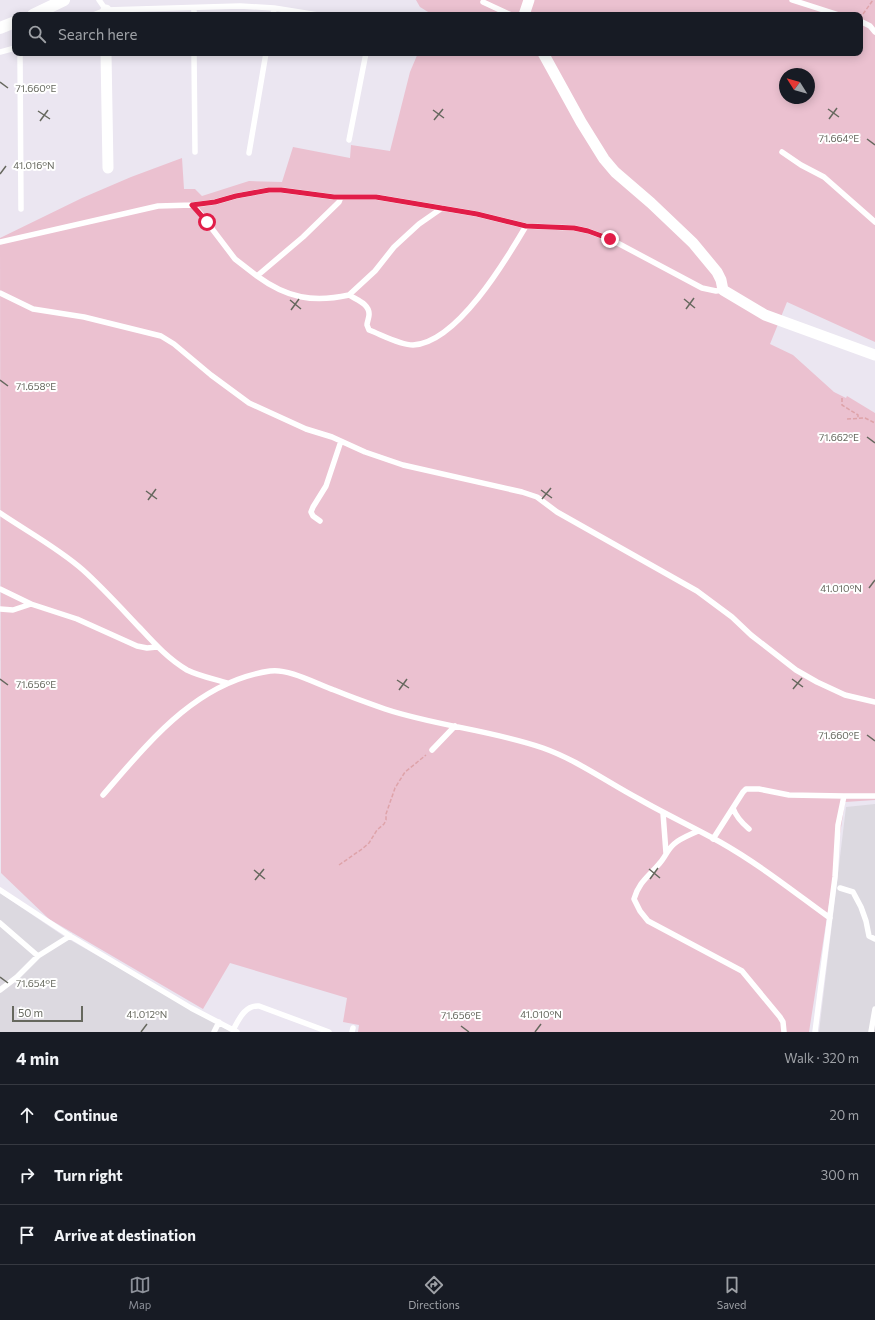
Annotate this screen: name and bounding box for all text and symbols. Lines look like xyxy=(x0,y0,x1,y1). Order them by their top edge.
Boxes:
search box xyxy=(12,12,863,56)
icon: search xyxy=(26,23,48,45)
text: Search here xyxy=(58,25,137,43)
north arrow xyxy=(779,68,815,104)
text: 71.660°E xyxy=(15,82,57,94)
text: 71.664°E xyxy=(819,132,859,144)
text: 41.016°N xyxy=(13,159,55,171)
route start xyxy=(198,213,216,231)
route end xyxy=(601,230,619,248)
text: 71.658°E xyxy=(16,380,56,392)
text: 71.662°E xyxy=(819,431,859,443)
text: 41.010°N xyxy=(820,582,862,594)
text: 71.656°E xyxy=(16,678,56,690)
text: 71.660°E xyxy=(818,729,860,741)
text: 71.654°E xyxy=(16,977,56,989)
scale bar xyxy=(12,1004,83,1023)
text: 50 m xyxy=(18,1006,43,1019)
text: 41.012°N xyxy=(127,1008,167,1020)
text: 41.010°N xyxy=(520,1008,562,1020)
text: 71.656°E xyxy=(441,1009,481,1021)
text: 4 min xyxy=(16,1048,59,1069)
text: Walk · 320 m xyxy=(784,1050,859,1066)
icon: ahead xyxy=(16,1104,38,1126)
text: Continue xyxy=(54,1106,118,1124)
text: 20 m xyxy=(830,1107,859,1123)
icon: right xyxy=(16,1164,38,1186)
text: Turn right xyxy=(54,1166,123,1184)
text: 300 m xyxy=(821,1167,859,1183)
icon: arrive xyxy=(16,1224,38,1246)
text: Arrive at destination xyxy=(54,1226,196,1244)
tab: Map xyxy=(129,1274,151,1311)
tab: Directions xyxy=(408,1274,460,1311)
tab: Saved xyxy=(717,1274,746,1311)

